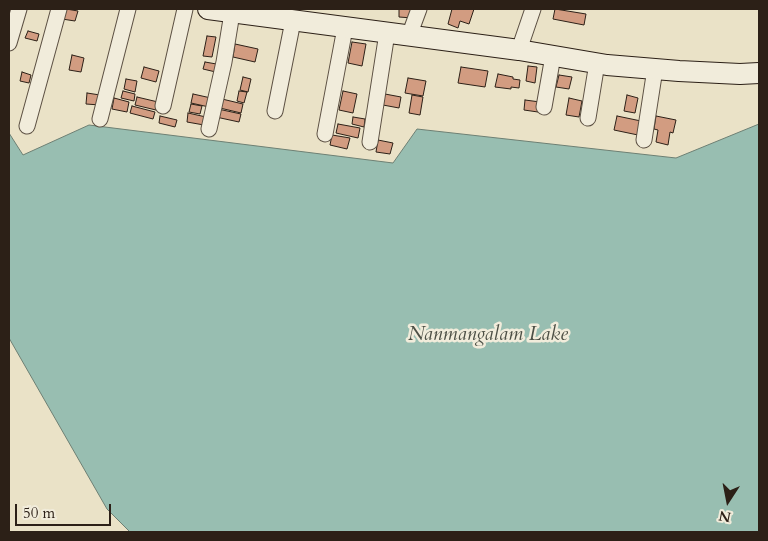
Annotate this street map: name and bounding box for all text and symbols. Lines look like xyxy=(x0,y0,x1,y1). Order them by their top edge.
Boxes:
water label: Nanmangalam Lake xyxy=(408,323,568,347)
north arrow xyxy=(703,476,753,526)
scale bar xyxy=(18,494,114,526)
text: 50 m xyxy=(23,503,55,523)
text: N xyxy=(717,506,733,527)

